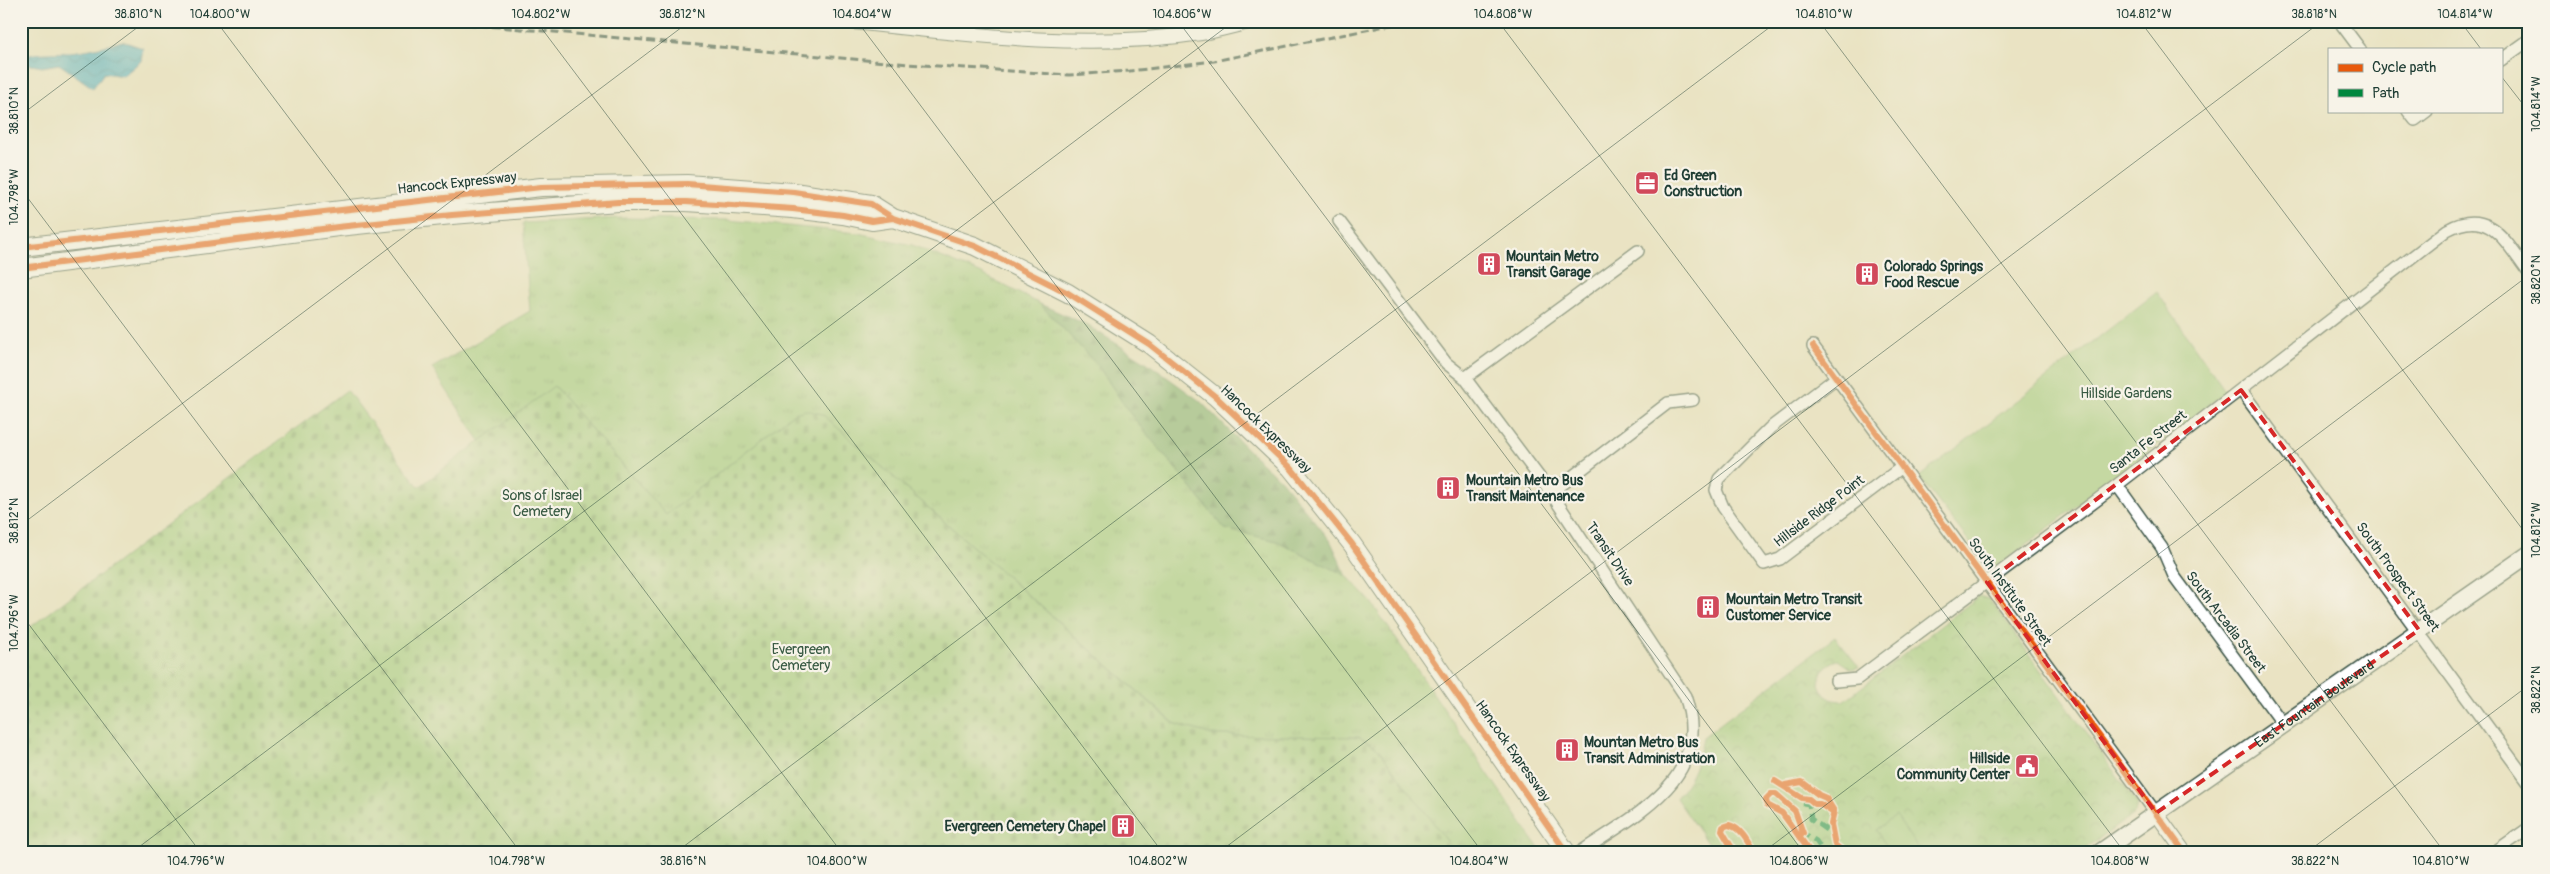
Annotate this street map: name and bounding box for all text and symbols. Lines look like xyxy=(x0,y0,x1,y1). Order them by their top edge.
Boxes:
text: 38.810°N xyxy=(114,7,162,22)
text: 104.800°W xyxy=(190,7,250,22)
text: 104.802°W xyxy=(512,7,570,22)
text: 38.812°N xyxy=(659,7,705,22)
text: 104.804°W xyxy=(832,7,892,22)
text: 104.806°W xyxy=(1152,7,1212,22)
text: 104.808°W xyxy=(1474,7,1532,22)
text: 104.810°W xyxy=(1796,7,1852,22)
text: 104.812°W xyxy=(2116,7,2172,22)
text: 38.818°N xyxy=(2291,7,2337,22)
text: 104.814°W xyxy=(2437,7,2493,22)
legend xyxy=(2328,48,2502,112)
text: Cycle path xyxy=(2372,58,2436,77)
text: 104.814°W xyxy=(2529,76,2544,132)
text: Path xyxy=(2372,84,2399,103)
text: 38.810°N xyxy=(7,87,22,135)
place label: Ed Green Construction xyxy=(1664,167,1742,200)
street label: Hancock Expressway xyxy=(397,168,517,198)
text: 104.798°W xyxy=(7,169,22,225)
office icon: Ed Green Construction xyxy=(1634,170,1660,196)
place label: Mountain Metro Transit Garage xyxy=(1505,248,1599,281)
building icon: Mountain Metro Transit Garage xyxy=(1476,251,1502,277)
text: 38.820°N xyxy=(2529,255,2544,305)
place label: Colorado Springs Food Rescue xyxy=(1884,258,1984,291)
building icon: Colorado Springs Food Rescue xyxy=(1854,261,1880,287)
street label: Hancock Expressway xyxy=(1217,381,1315,477)
park label: Hillside Gardens xyxy=(2080,385,2173,402)
street label: Santa Fe Street xyxy=(2106,406,2190,477)
street label: Hillside Ridge Point xyxy=(1770,471,1868,551)
place label: Mountain Metro Bus Transit Maintenance xyxy=(1465,472,1586,505)
building icon: Mountain Metro Bus Transit Maintenance xyxy=(1435,475,1461,501)
park label: Sons of Israel Cemetery xyxy=(502,487,582,520)
text: 38.812°N xyxy=(7,498,22,544)
text: 104.812°W xyxy=(2529,502,2544,558)
street label: Transit Drive xyxy=(1582,519,1638,589)
street label: South Prospect Street xyxy=(2353,519,2444,635)
street label: South Institute Street xyxy=(1965,534,2055,650)
street label: South Arcadia Street xyxy=(2182,568,2270,676)
place label: Mountain Metro Transit Customer Service xyxy=(1726,591,1863,624)
text: 104.796°W xyxy=(7,594,22,652)
building icon: Mountain Metro Transit Customer Service xyxy=(1695,594,1721,620)
park label: Evergreen Cemetery xyxy=(772,641,830,674)
street label: East Fountain Boulevard xyxy=(2251,656,2377,751)
text: 38.822°N xyxy=(2529,666,2544,714)
street label: Hancock Expressway xyxy=(1472,697,1554,805)
place label: Mountan Metro Bus Transit Administration xyxy=(1583,734,1715,767)
building icon: Mountan Metro Bus Transit Administration xyxy=(1554,737,1580,763)
place label: Hillside Community Center xyxy=(1897,750,2011,783)
public building icon: Hillside Community Center xyxy=(2014,753,2040,779)
building icon: Evergreen Cemetery Chapel xyxy=(1110,813,1136,839)
place label: Evergreen Cemetery Chapel xyxy=(944,818,1106,835)
text: 104.796°W xyxy=(167,854,225,869)
text: 104.798°W xyxy=(489,854,545,869)
text: 38.816°N xyxy=(660,854,706,869)
text: 104.800°W xyxy=(807,854,867,869)
text: 104.802°W xyxy=(1129,854,1187,869)
text: 104.804°W xyxy=(1449,854,1509,869)
text: 104.806°W xyxy=(1769,854,1829,869)
text: 104.808°W xyxy=(2091,854,2149,869)
text: 38.822°N xyxy=(2291,854,2339,869)
text: 104.810°W xyxy=(2413,854,2469,869)

